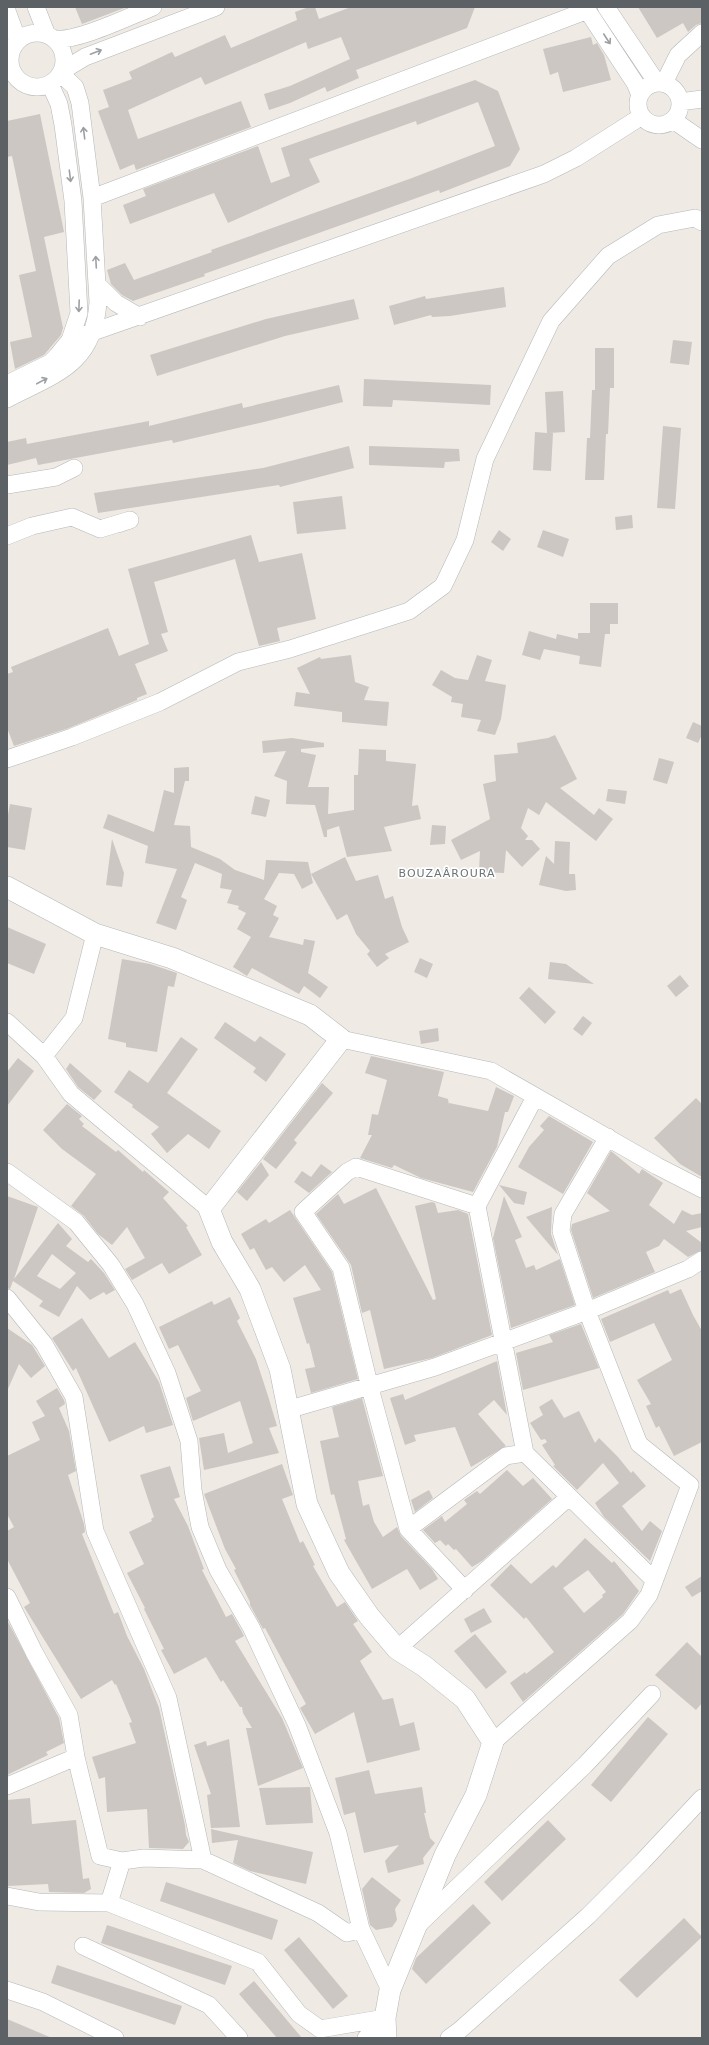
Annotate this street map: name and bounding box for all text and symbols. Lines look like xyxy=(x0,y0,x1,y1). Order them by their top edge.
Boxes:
one-way arrow xyxy=(603,34,611,45)
one-way arrow xyxy=(90,48,102,56)
one-way arrow xyxy=(80,127,88,140)
one-way arrow xyxy=(66,169,74,182)
one-way arrow xyxy=(92,256,99,269)
one-way arrow xyxy=(75,299,83,312)
one-way arrow xyxy=(35,377,47,384)
district label: BOUZAÂROURA xyxy=(399,867,495,880)

